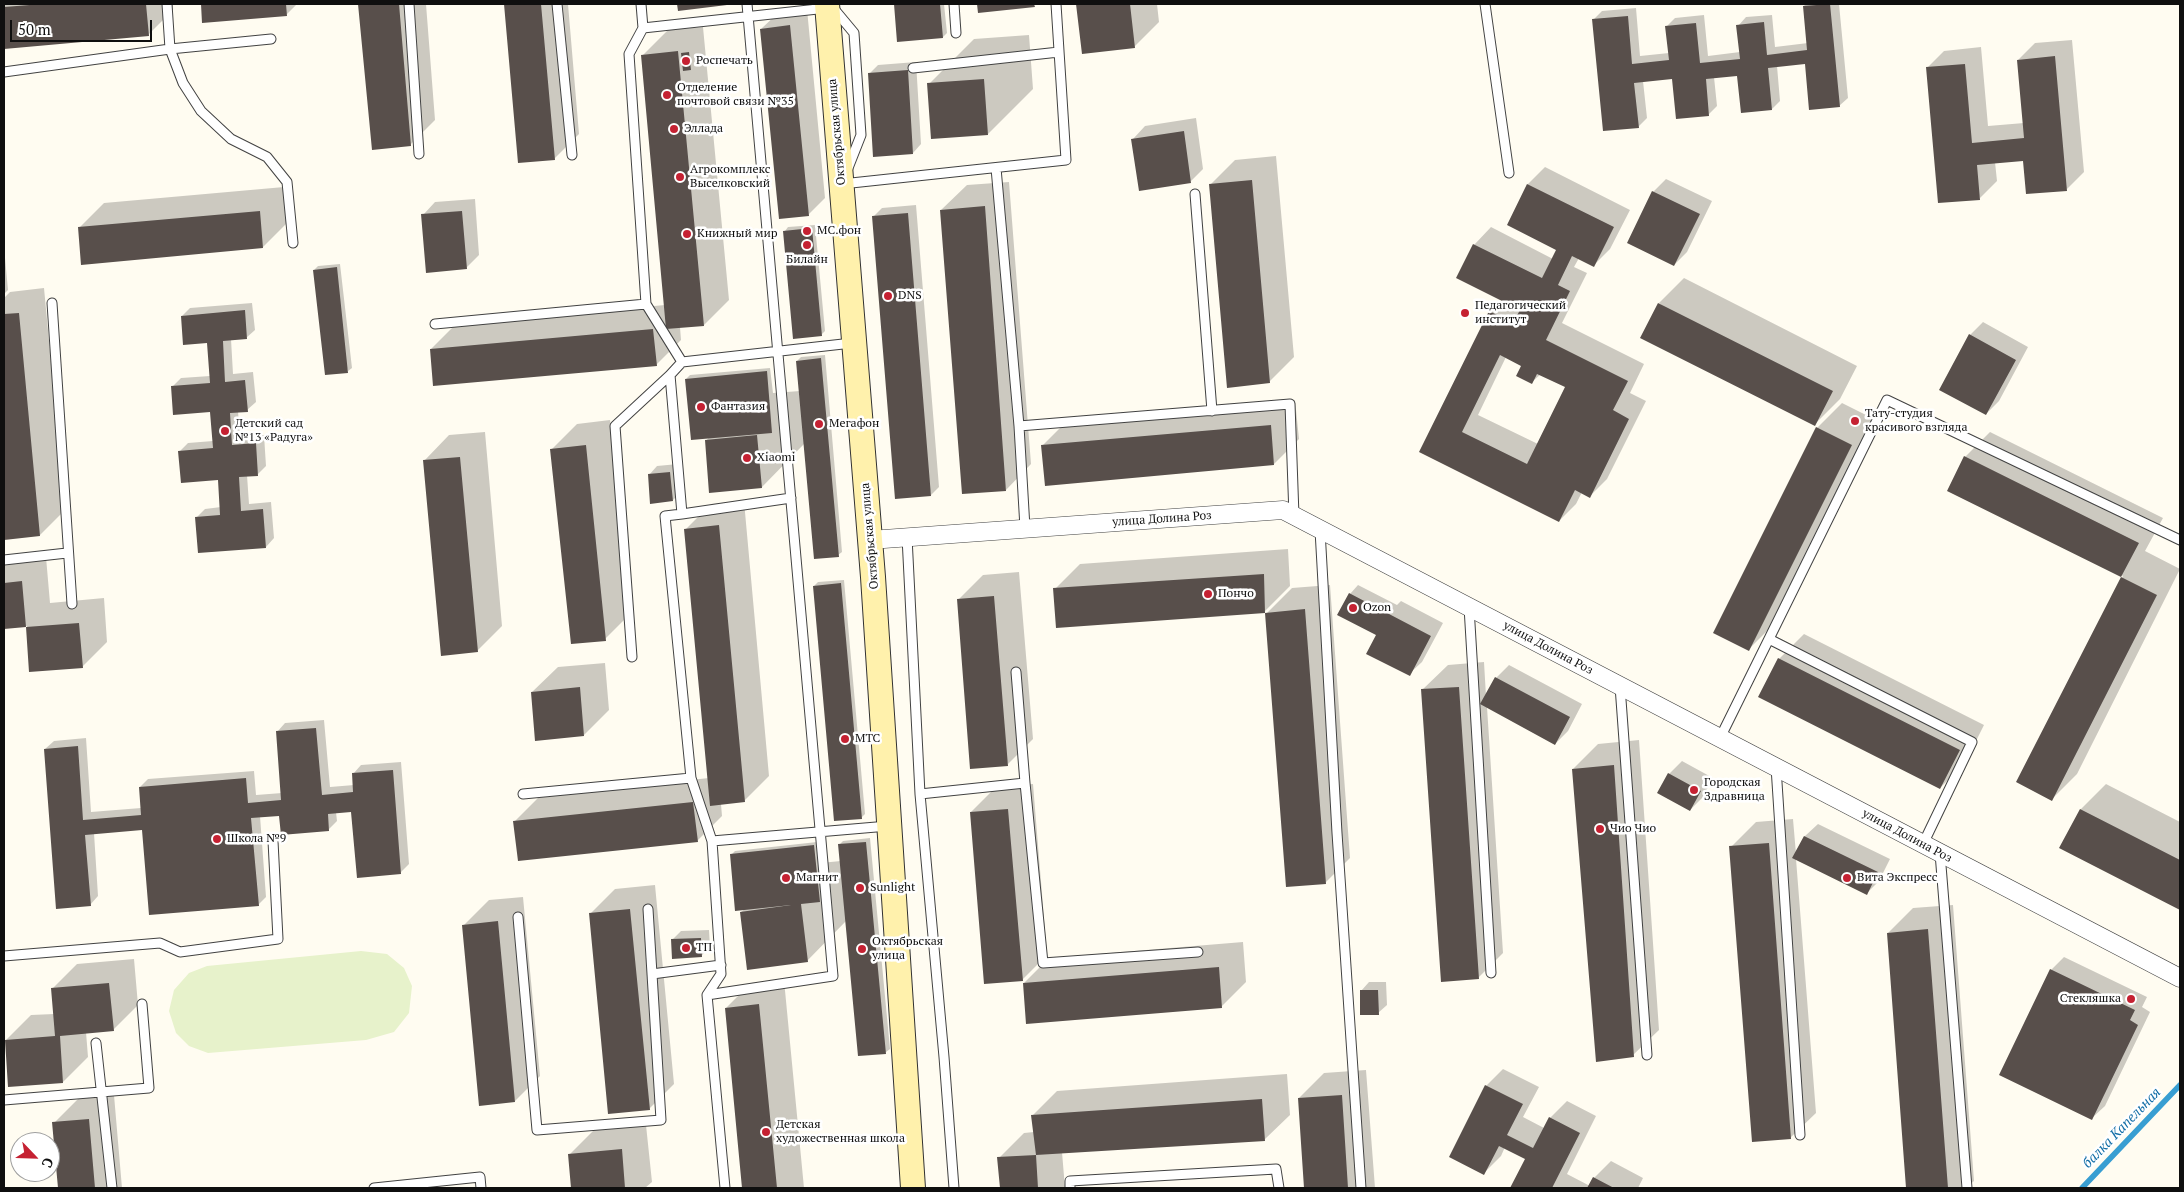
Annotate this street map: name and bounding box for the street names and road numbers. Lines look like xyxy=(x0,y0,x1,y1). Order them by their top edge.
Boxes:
street label: Октябрьская улица xyxy=(825,78,849,186)
street label: Октябрьская улица xyxy=(858,482,882,590)
street label: улица Долина Роз xyxy=(1112,508,1212,530)
street label: улица Долина Роз xyxy=(1501,618,1595,678)
street label: улица Долина Роз xyxy=(1860,806,1954,866)

